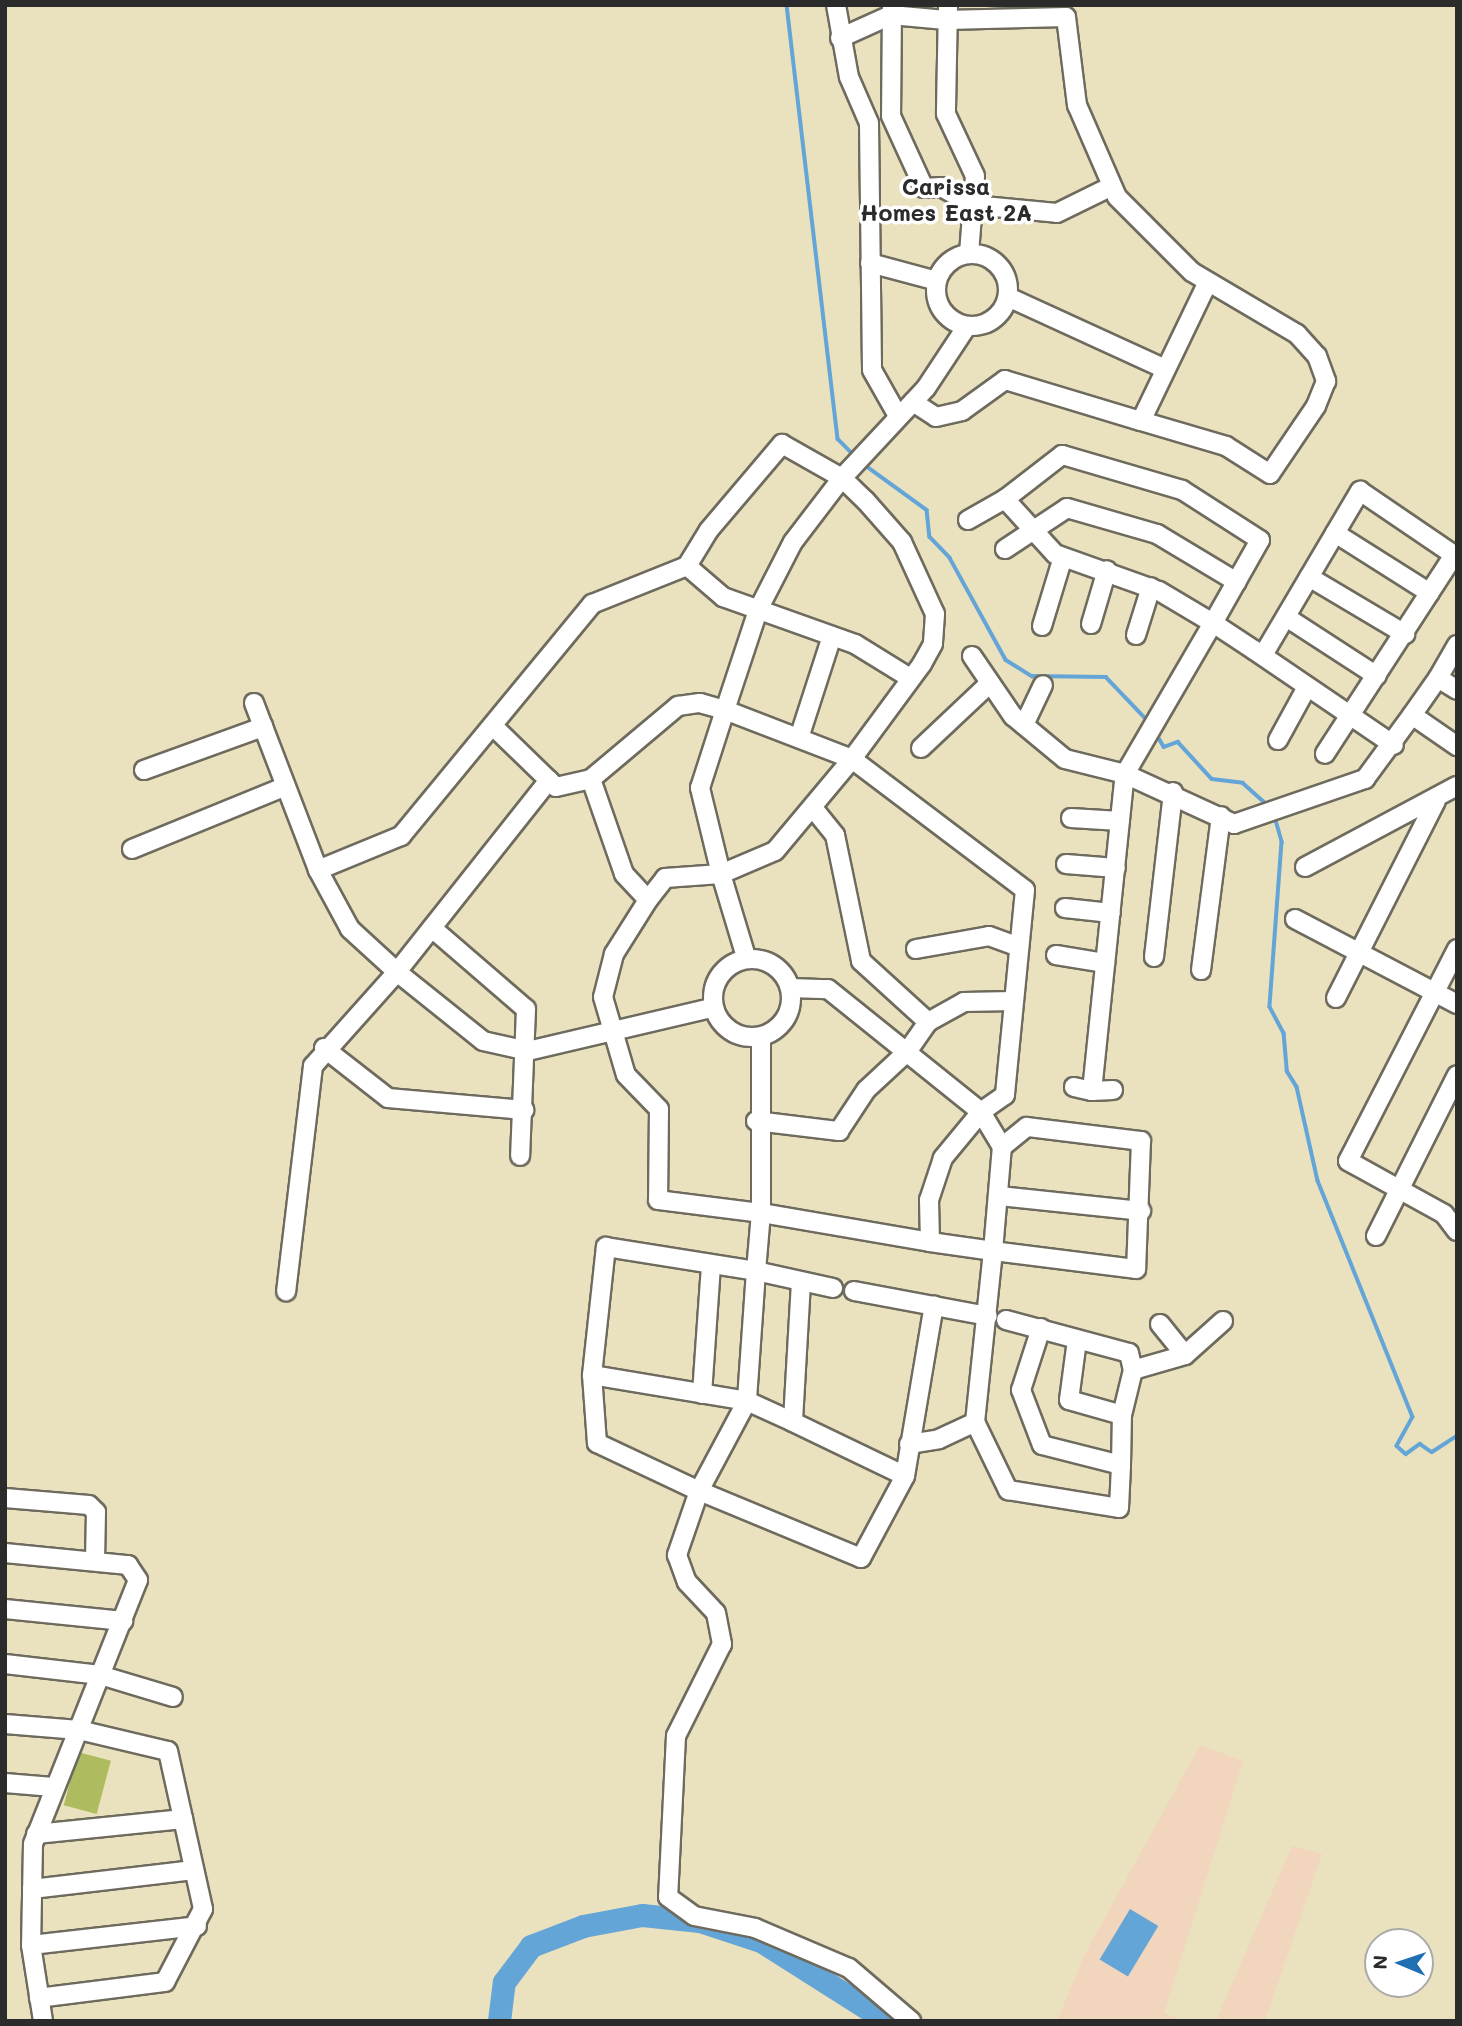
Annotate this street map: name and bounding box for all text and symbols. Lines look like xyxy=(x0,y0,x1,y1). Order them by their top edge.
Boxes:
district label: Carissa Homes East 2A xyxy=(860,172,1032,226)
north arrow xyxy=(1364,1928,1434,1998)
text: N xyxy=(1367,1955,1392,1970)

